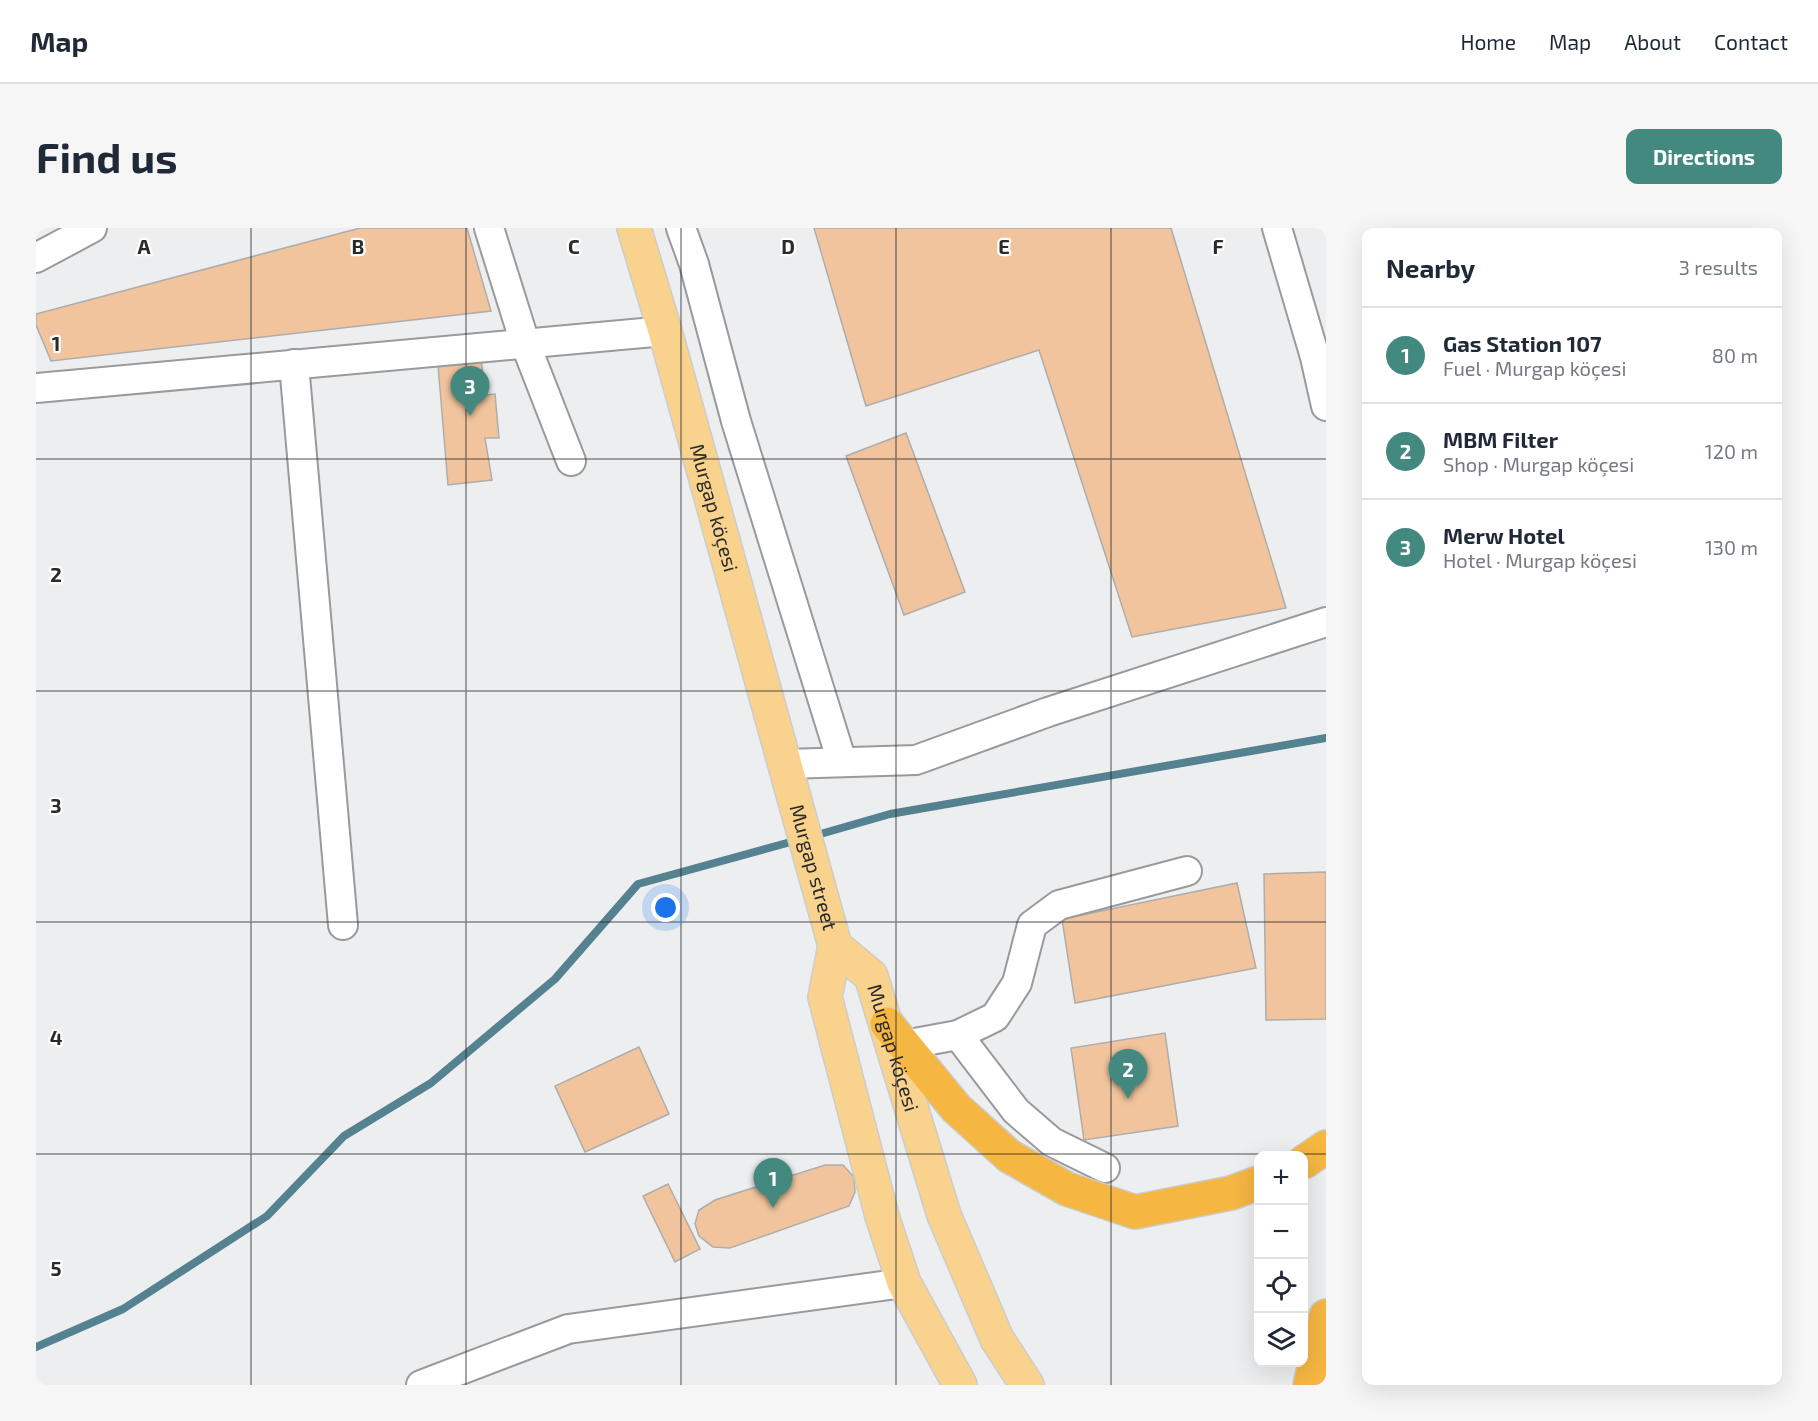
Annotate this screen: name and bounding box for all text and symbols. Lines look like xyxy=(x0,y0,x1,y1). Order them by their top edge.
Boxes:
text: Map xyxy=(30,24,88,58)
text: Home xyxy=(1460,29,1516,54)
text: Map xyxy=(1549,29,1591,54)
text: About xyxy=(1624,29,1681,54)
text: Contact xyxy=(1714,29,1788,54)
button: Directions xyxy=(1626,129,1782,184)
text: Find us xyxy=(36,131,178,181)
text: A xyxy=(137,234,151,258)
text: B xyxy=(352,234,364,258)
text: C xyxy=(568,234,580,258)
text: D xyxy=(781,234,795,258)
text: E xyxy=(998,234,1010,258)
text: F xyxy=(1212,234,1224,258)
text: Nearby xyxy=(1386,252,1475,283)
text: 3 results xyxy=(1679,255,1758,279)
text: Gas Station 107 xyxy=(1443,330,1602,356)
text: 1 xyxy=(52,331,60,355)
text: 1 xyxy=(1401,343,1410,367)
text: 80 m xyxy=(1712,343,1758,367)
text: Fuel · Murgap köçesi xyxy=(1443,356,1626,380)
pin: 3 xyxy=(450,366,490,416)
text: MBM Filter xyxy=(1443,426,1558,452)
text: 2 xyxy=(1400,439,1411,463)
text: 120 m xyxy=(1705,439,1758,463)
street label: Murgap köçesi xyxy=(686,441,744,574)
text: Shop · Murgap köçesi xyxy=(1443,452,1634,476)
text: Merw Hotel xyxy=(1443,522,1565,548)
text: 3 xyxy=(1400,535,1411,559)
text: 130 m xyxy=(1705,535,1758,559)
text: Hotel · Murgap köçesi xyxy=(1443,548,1637,572)
text: 2 xyxy=(50,562,62,586)
text: 3 xyxy=(50,793,62,817)
street label: Murgap street xyxy=(785,801,843,933)
your location xyxy=(651,893,680,922)
street label: Murgap köçesi xyxy=(863,981,925,1114)
text: 4 xyxy=(50,1025,63,1049)
pin: 2 xyxy=(1108,1050,1148,1099)
map controls xyxy=(1254,1151,1308,1367)
button: + xyxy=(1254,1151,1308,1205)
pin: 1 xyxy=(754,1158,792,1208)
button: − xyxy=(1254,1205,1308,1259)
text: 5 xyxy=(50,1256,62,1280)
button: locate xyxy=(1254,1259,1308,1313)
button: layers xyxy=(1254,1313,1308,1367)

